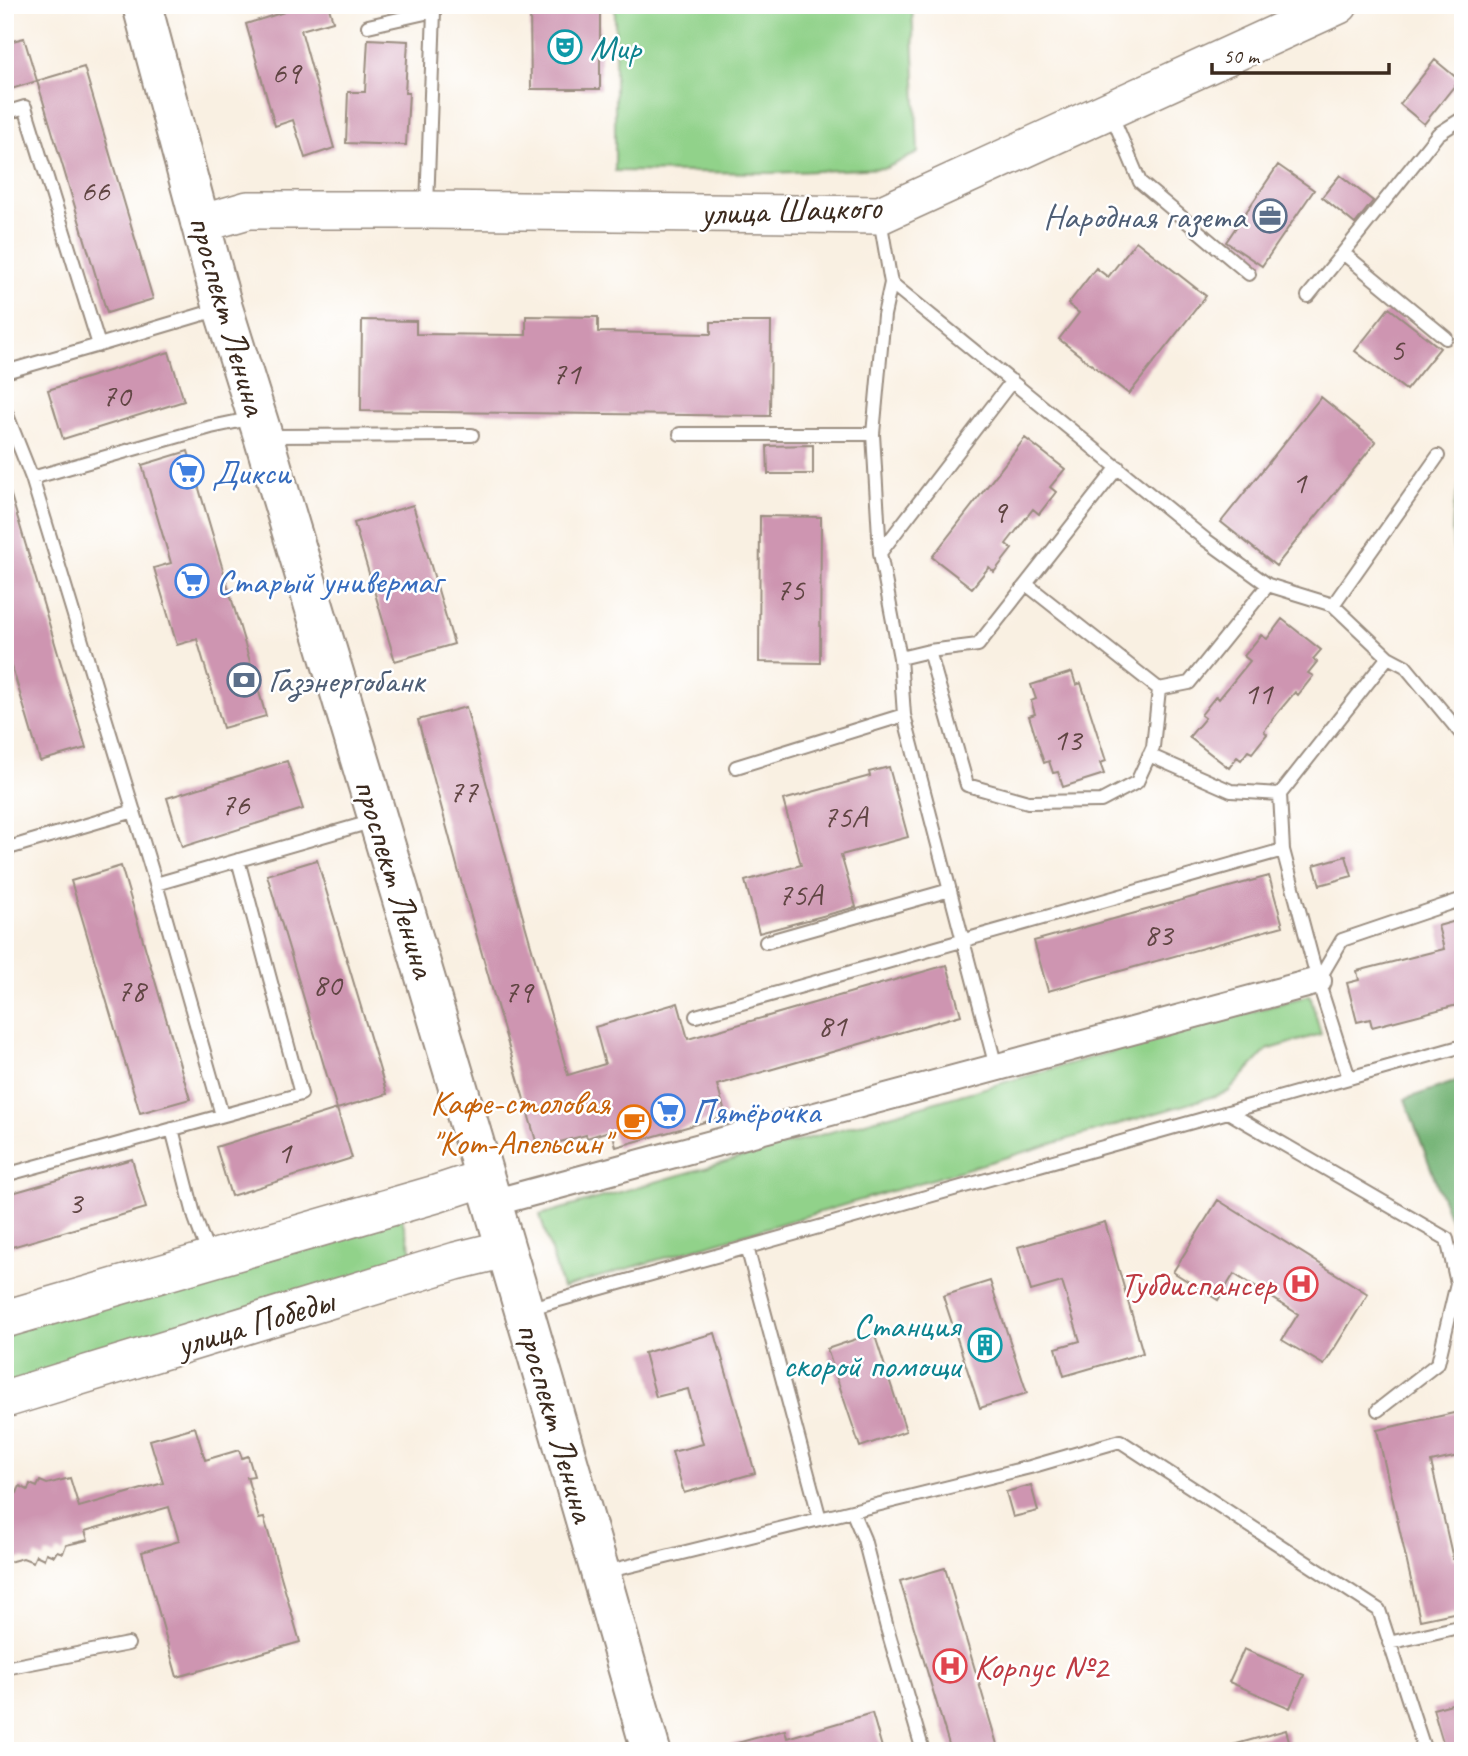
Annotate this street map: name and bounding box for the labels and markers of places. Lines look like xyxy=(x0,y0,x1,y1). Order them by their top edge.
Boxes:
place label: Мир xyxy=(590,25,643,70)
theatre icon: Мир xyxy=(546,28,584,66)
place label: Народная газета xyxy=(1043,194,1249,239)
office icon: Народная газета xyxy=(1251,197,1289,235)
place label: Дикси xyxy=(212,450,293,495)
supermarket icon: Дикси xyxy=(168,453,206,491)
place label: Старый универмаг xyxy=(216,559,447,604)
supermarket icon: Старый универмаг xyxy=(173,562,211,600)
place label: Газэнергобанк xyxy=(268,658,427,703)
bank icon: Газэнергобанк xyxy=(225,661,263,699)
place label: Кафе-столовая "Кот-Апельсин" xyxy=(430,1080,617,1165)
place label: Пятёрочка xyxy=(692,1089,822,1134)
supermarket icon: Пятёрочка xyxy=(649,1092,687,1130)
cafe icon: Кафе-столовая "Кот-Апельсин" xyxy=(615,1103,653,1141)
place label: Тубдиспансер xyxy=(1120,1262,1278,1307)
hospital icon: Тубдиспансер xyxy=(1282,1265,1320,1303)
place label: Станция скорой помощи xyxy=(783,1303,964,1388)
building icon: Станция скорой помощи xyxy=(966,1326,1004,1364)
place label: Корпус №2 xyxy=(974,1644,1111,1689)
hospital icon: Корпус №2 xyxy=(931,1647,969,1685)

